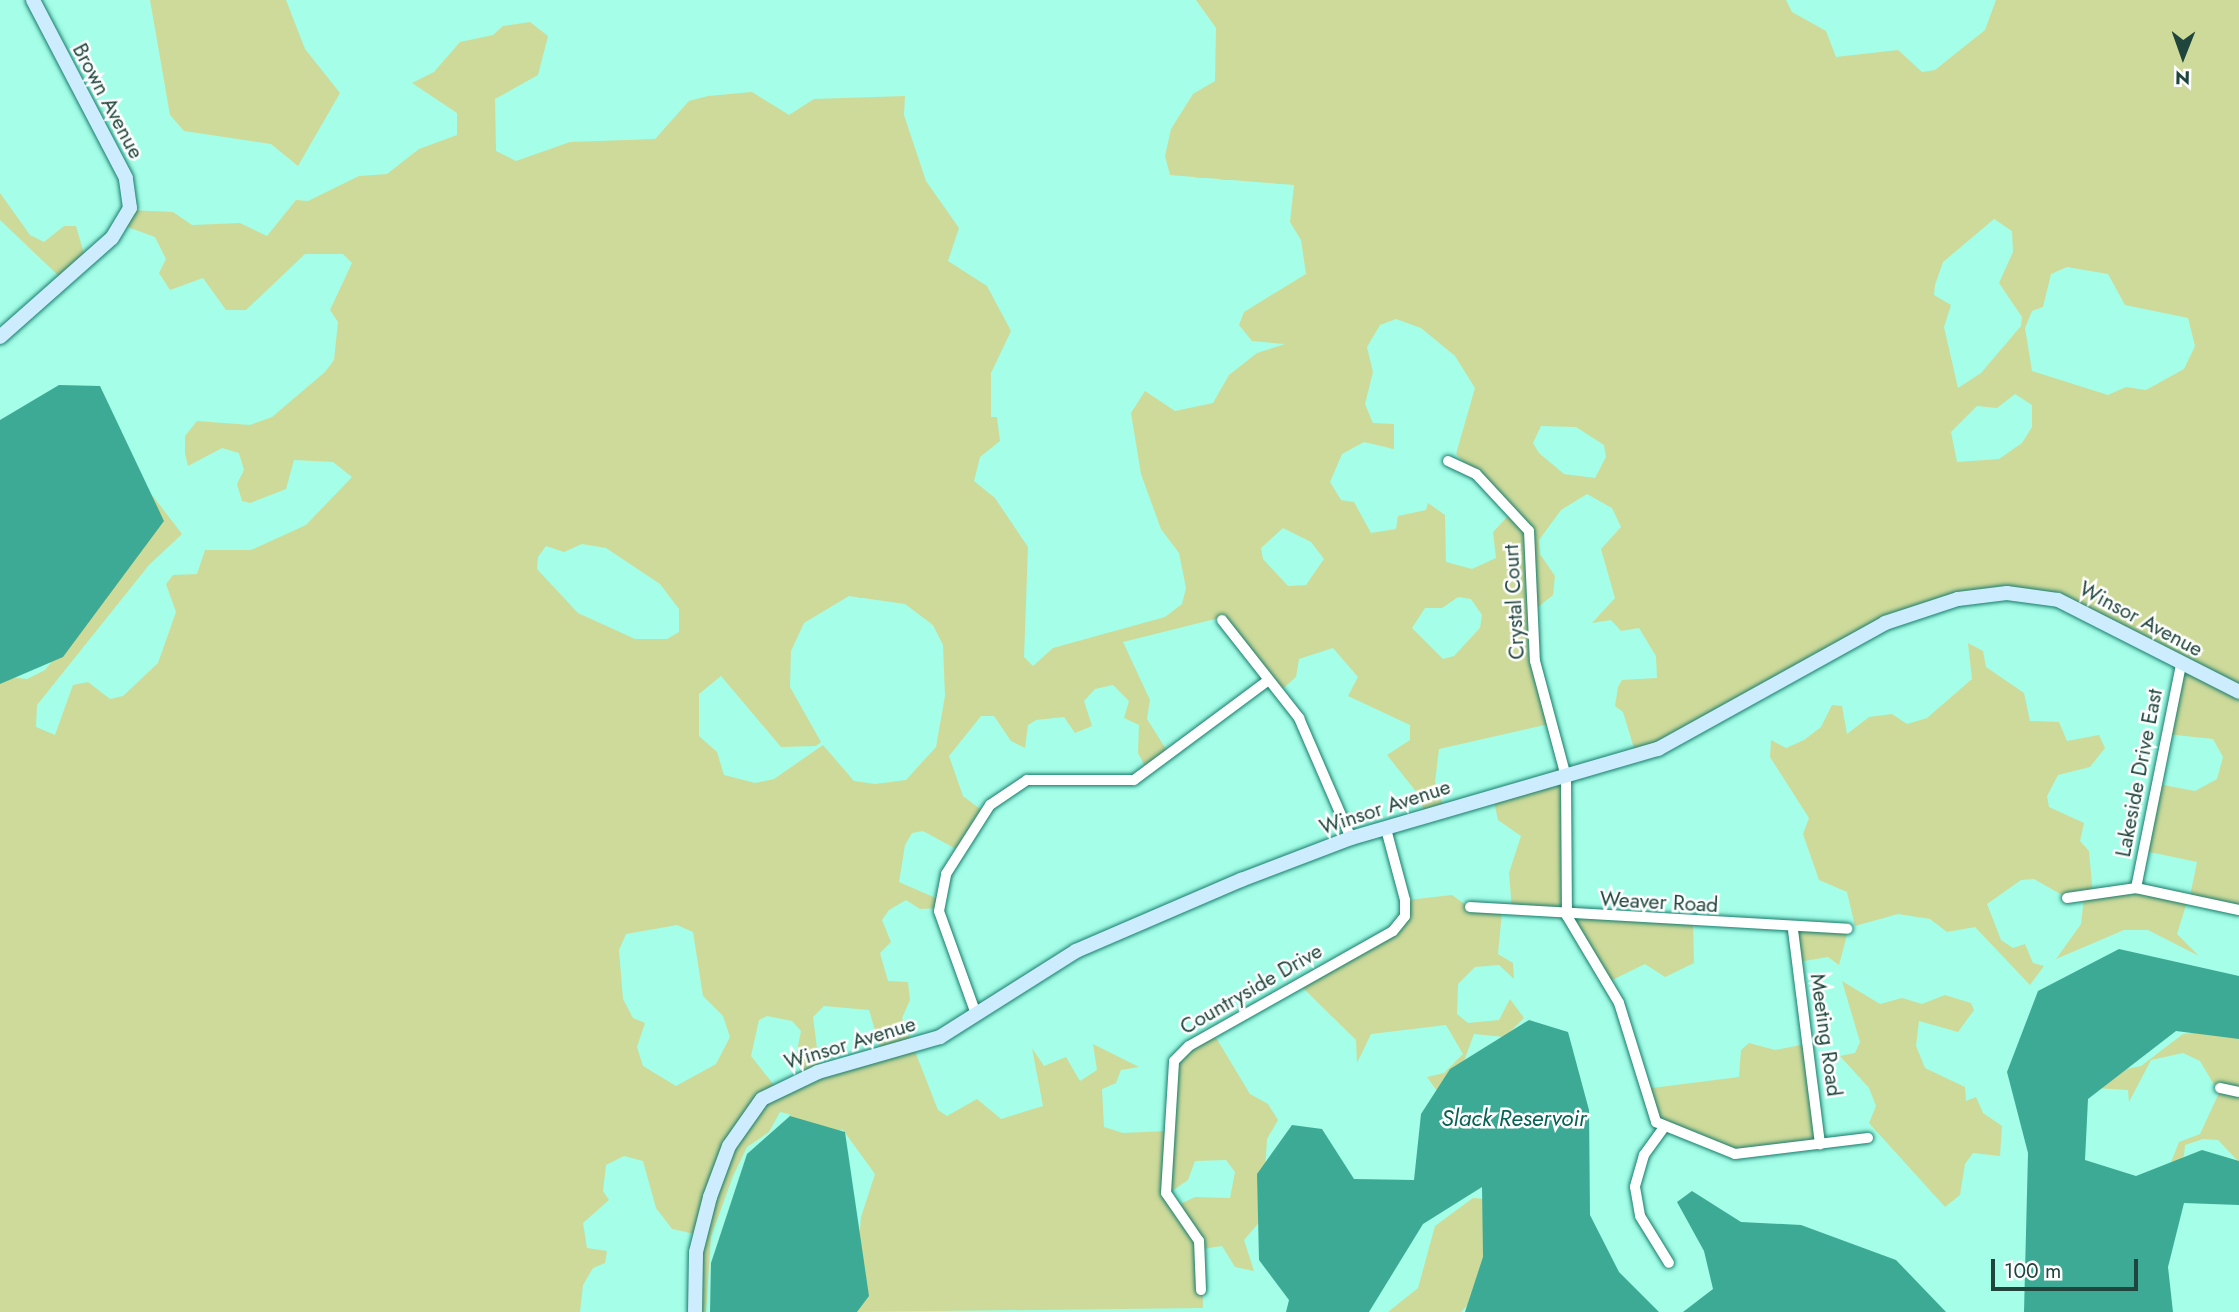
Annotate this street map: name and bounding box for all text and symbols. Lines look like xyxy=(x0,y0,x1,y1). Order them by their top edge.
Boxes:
north arrow xyxy=(2148,21,2218,91)
street label: Brown Avenue xyxy=(67,39,149,163)
text: N xyxy=(2175,64,2190,91)
street label: Crystal Court xyxy=(1498,544,1530,660)
street label: Winsor Avenue xyxy=(2075,576,2207,662)
street label: Lakeside Drive East xyxy=(2110,687,2168,859)
street label: Winsor Avenue xyxy=(1316,774,1454,840)
street label: Weaver Road xyxy=(1599,886,1719,918)
street label: Countryside Drive xyxy=(1176,938,1326,1040)
street label: Meeting Road xyxy=(1805,972,1847,1098)
street label: Winsor Avenue xyxy=(781,1011,919,1075)
water label: Slack Reservoir xyxy=(1441,1104,1587,1132)
scale bar xyxy=(1994,1246,2141,1290)
text: 100 m xyxy=(2004,1256,2061,1286)

